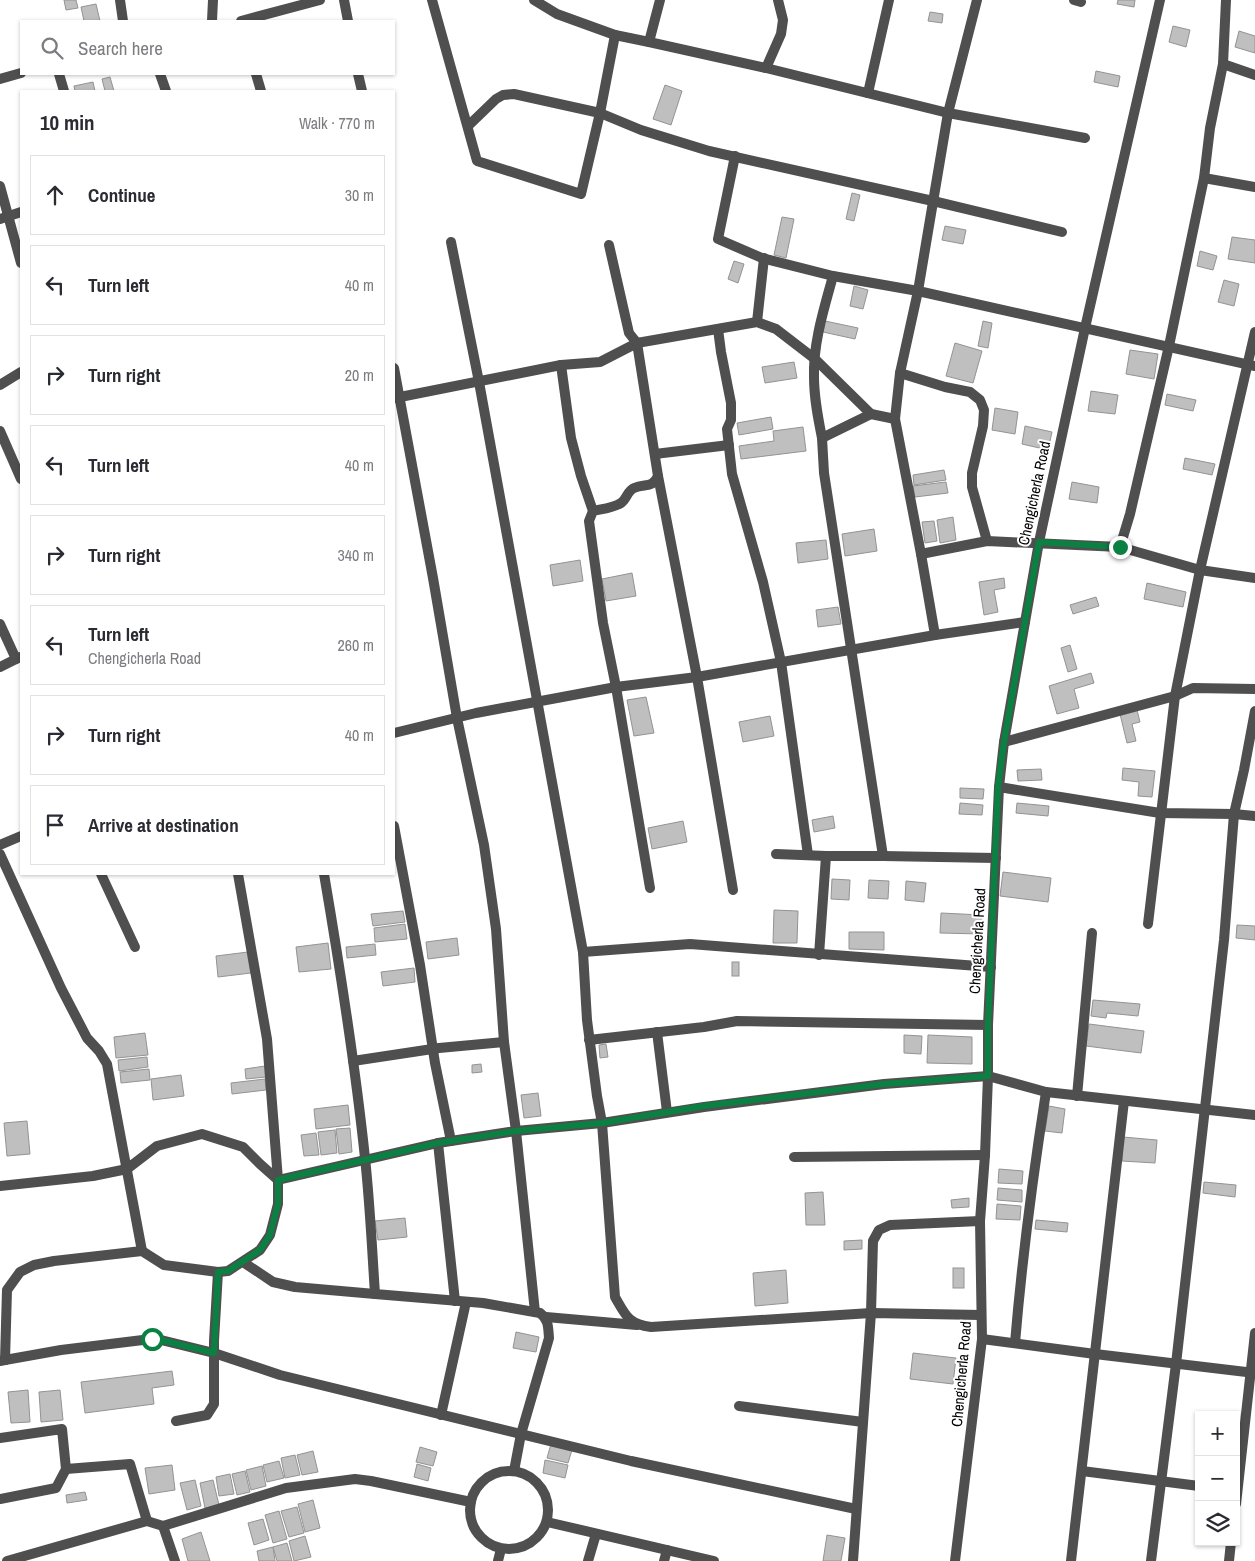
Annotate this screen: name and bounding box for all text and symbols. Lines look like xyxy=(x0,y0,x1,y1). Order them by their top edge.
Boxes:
search box xyxy=(20,20,395,75)
icon: search xyxy=(38,34,66,62)
text: Search here xyxy=(78,35,163,61)
text: 10 min xyxy=(40,108,95,137)
text: Walk · 770 m xyxy=(299,112,375,134)
icon: ahead xyxy=(41,181,69,209)
text: Continue xyxy=(88,182,156,208)
text: 30 m xyxy=(345,184,374,206)
icon: left xyxy=(41,271,69,299)
text: Turn left xyxy=(88,272,149,298)
text: 40 m xyxy=(345,274,374,296)
icon: right xyxy=(41,361,69,389)
text: Turn right xyxy=(88,362,160,388)
text: 20 m xyxy=(345,364,374,386)
street label: Chengicherla Road xyxy=(1013,439,1055,547)
icon: left xyxy=(41,451,69,479)
text: Turn left xyxy=(88,452,149,478)
text: 40 m xyxy=(345,454,374,476)
route end xyxy=(1109,536,1132,559)
icon: right xyxy=(41,541,69,569)
text: Turn right xyxy=(88,542,160,568)
text: 340 m xyxy=(338,544,374,566)
text: Turn left xyxy=(88,621,149,647)
icon: left xyxy=(41,631,69,659)
text: 260 m xyxy=(338,634,374,656)
text: Chengicherla Road xyxy=(88,647,201,669)
icon: right xyxy=(41,721,69,749)
text: Turn right xyxy=(88,722,160,748)
text: 40 m xyxy=(345,724,374,746)
icon: arrive xyxy=(41,811,69,839)
text: Arrive at destination xyxy=(88,812,239,838)
street label: Chengicherla Road xyxy=(964,888,990,994)
street label: Chengicherla Road xyxy=(946,1320,976,1428)
route start xyxy=(141,1328,164,1351)
map controls xyxy=(1195,1411,1240,1546)
button: + xyxy=(1195,1411,1240,1456)
button: − xyxy=(1195,1456,1240,1501)
button: layers xyxy=(1195,1501,1240,1546)

